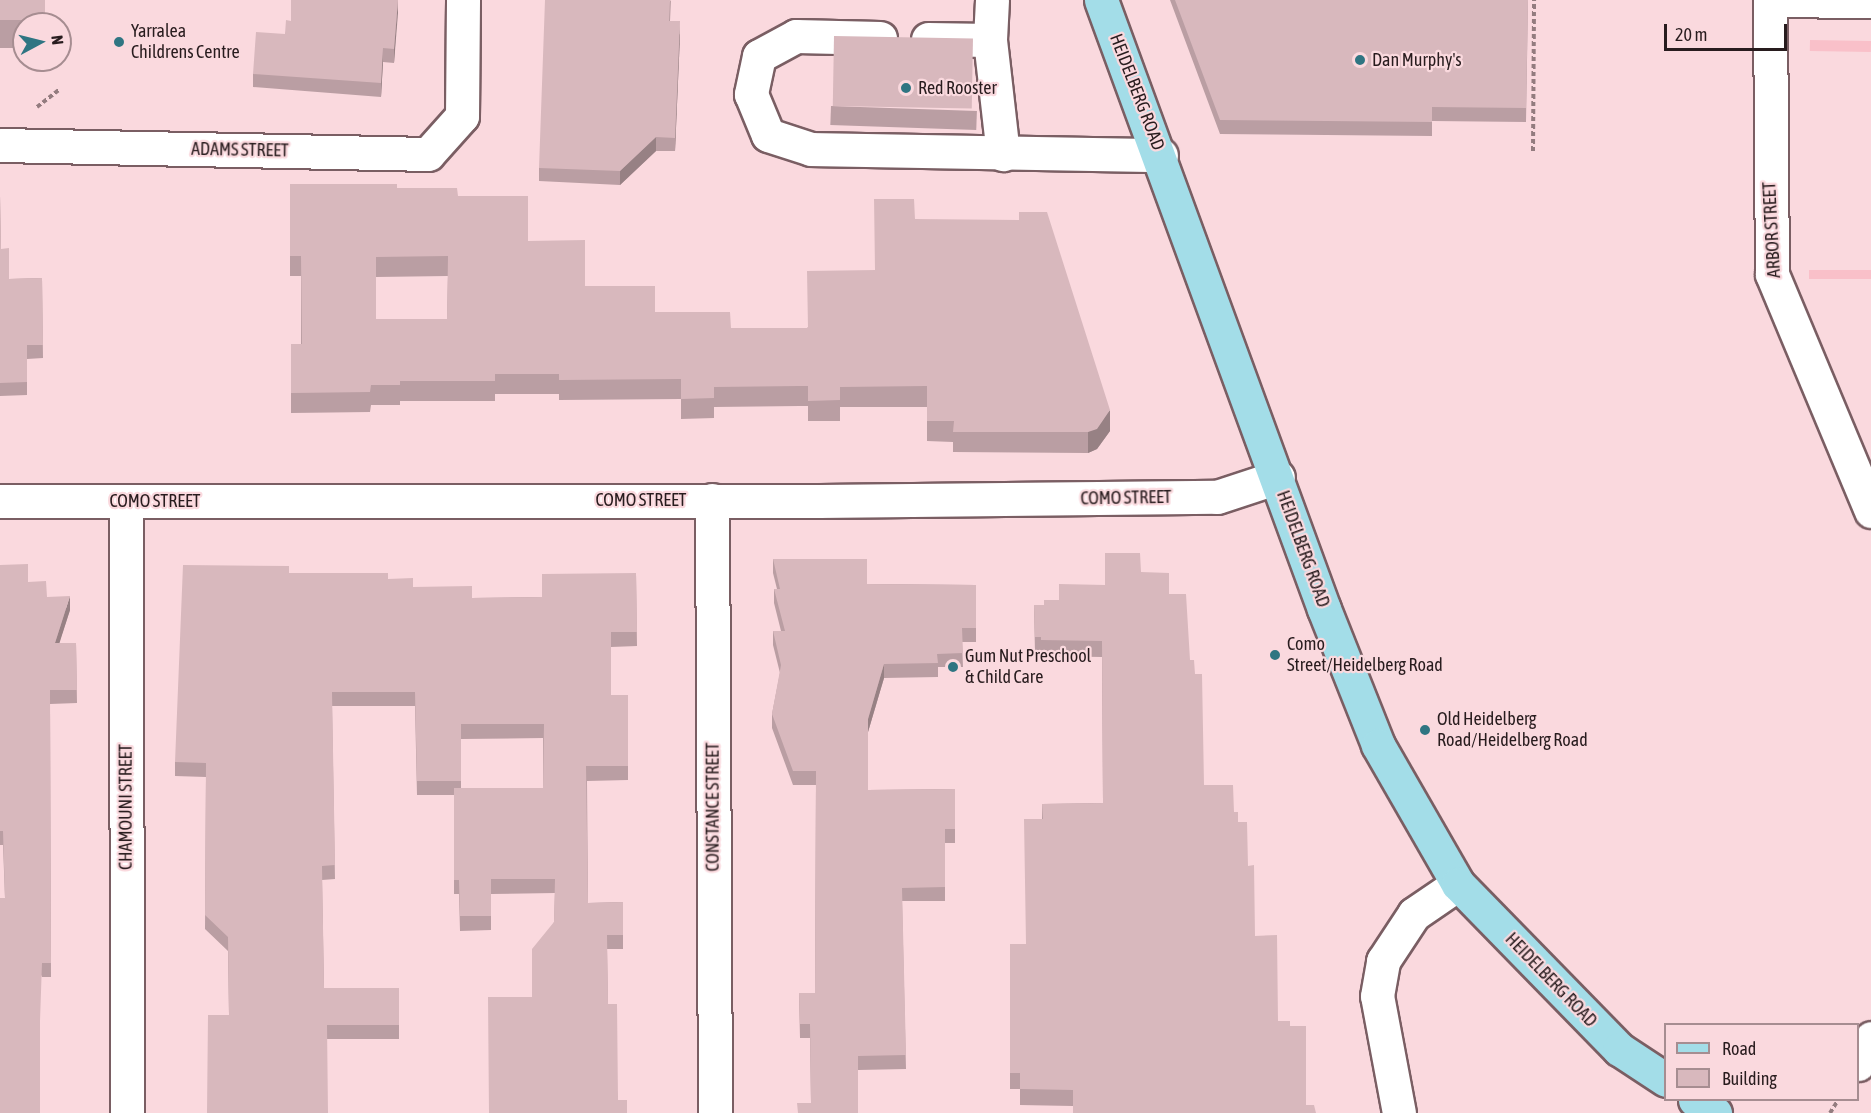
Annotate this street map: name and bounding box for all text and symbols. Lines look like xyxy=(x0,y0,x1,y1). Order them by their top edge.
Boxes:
north arrow xyxy=(12,12,72,72)
scale bar xyxy=(1667,12,1790,50)
place label: Yarralea Childrens Centre xyxy=(131,21,240,63)
text: 20 m xyxy=(1675,24,1707,45)
street label: HEIDELBERG ROAD xyxy=(1105,31,1169,153)
text: N xyxy=(48,34,67,46)
marker: Yarralea Childrens Centre xyxy=(112,35,126,49)
place label: Dan Murphy's xyxy=(1372,49,1462,71)
marker: Dan Murphy's xyxy=(1353,53,1367,67)
place label: Red Rooster xyxy=(918,77,997,99)
marker: Red Rooster xyxy=(899,81,913,95)
street label: ADAMS STREET xyxy=(191,138,289,162)
street label: ARBOR STREET xyxy=(1759,181,1785,279)
street label: COMO STREET xyxy=(1080,486,1172,510)
street label: HEIDELBERG ROAD xyxy=(1272,488,1334,610)
street label: COMO STREET xyxy=(596,489,686,511)
street label: COMO STREET xyxy=(110,490,200,512)
place label: Como Street/Heidelberg Road xyxy=(1287,634,1443,676)
place label: Gum Nut Preschool & Child Care xyxy=(965,646,1091,688)
marker: Como Street/Heidelberg Road xyxy=(1268,648,1282,662)
marker: Gum Nut Preschool & Child Care xyxy=(946,660,960,674)
place label: Old Heidelberg Road/Heidelberg Road xyxy=(1437,709,1588,752)
marker: Old Heidelberg Road/Heidelberg Road xyxy=(1418,723,1432,737)
street label: CONSTANCE STREET xyxy=(702,743,724,871)
street label: CHAMOUNI STREET xyxy=(115,744,137,870)
street label: HEIDELBERG ROAD xyxy=(1501,928,1601,1032)
legend xyxy=(1664,1023,1859,1101)
text: Road xyxy=(1722,1038,1756,1059)
text: Building xyxy=(1722,1068,1777,1089)

